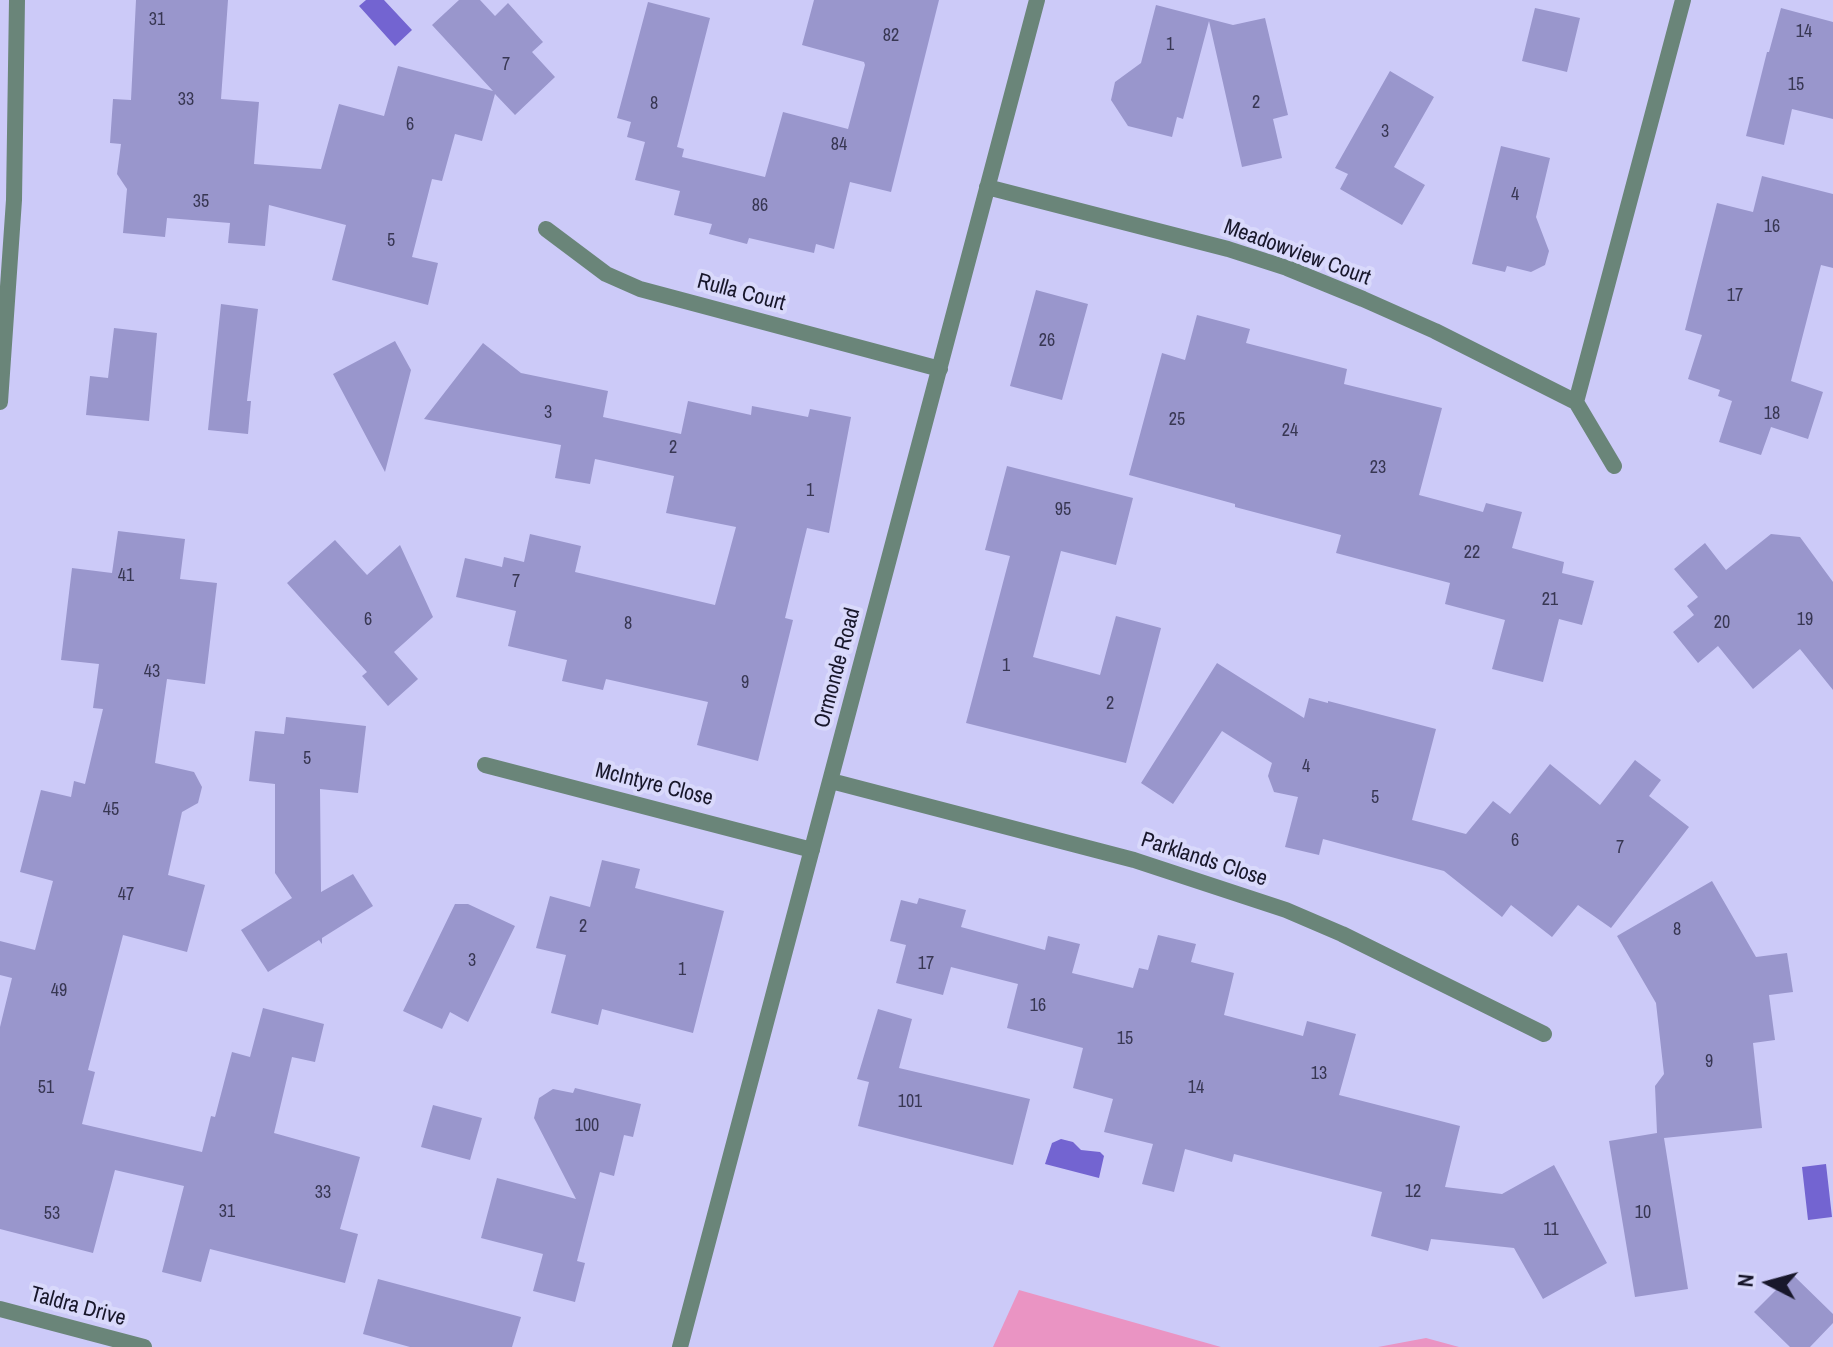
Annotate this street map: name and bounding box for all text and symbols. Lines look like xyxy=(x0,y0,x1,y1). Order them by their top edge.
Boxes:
house number: 31 xyxy=(149,9,165,31)
house number: 14 xyxy=(1796,21,1812,43)
house number: 82 xyxy=(883,25,899,47)
house number: 1 xyxy=(1166,34,1174,56)
house number: 7 xyxy=(502,54,510,76)
house number: 15 xyxy=(1788,74,1804,96)
house number: 33 xyxy=(178,89,194,111)
house number: 2 xyxy=(1252,92,1260,114)
house number: 8 xyxy=(650,93,658,115)
house number: 6 xyxy=(406,114,414,136)
house number: 3 xyxy=(1381,121,1389,143)
house number: 84 xyxy=(831,134,847,156)
house number: 4 xyxy=(1511,184,1519,206)
house number: 35 xyxy=(193,191,209,213)
house number: 86 xyxy=(752,195,768,217)
street label: Meadowview Court xyxy=(1220,214,1374,292)
house number: 16 xyxy=(1764,216,1780,238)
house number: 5 xyxy=(387,230,395,252)
street label: Rulla Court xyxy=(694,269,788,317)
house number: 17 xyxy=(1727,285,1743,307)
house number: 26 xyxy=(1039,330,1055,352)
house number: 3 xyxy=(544,402,552,424)
house number: 18 xyxy=(1764,403,1780,425)
house number: 25 xyxy=(1169,409,1185,431)
house number: 24 xyxy=(1282,420,1298,442)
house number: 2 xyxy=(669,437,677,459)
house number: 23 xyxy=(1370,457,1386,479)
house number: 1 xyxy=(806,480,814,502)
house number: 95 xyxy=(1055,499,1071,521)
house number: 22 xyxy=(1464,542,1480,564)
house number: 41 xyxy=(118,565,134,587)
house number: 7 xyxy=(512,571,520,593)
house number: 21 xyxy=(1542,589,1558,611)
street label: Ormonde Road xyxy=(809,605,867,731)
house number: 6 xyxy=(364,609,372,631)
house number: 19 xyxy=(1797,609,1813,631)
house number: 20 xyxy=(1714,612,1730,634)
house number: 8 xyxy=(624,613,632,635)
house number: 1 xyxy=(1002,655,1010,677)
house number: 43 xyxy=(144,661,160,683)
house number: 9 xyxy=(741,672,749,694)
house number: 2 xyxy=(1106,693,1114,715)
house number: 5 xyxy=(303,748,311,770)
house number: 4 xyxy=(1302,756,1310,778)
street label: McIntyre Close xyxy=(592,758,716,812)
house number: 5 xyxy=(1371,787,1379,809)
house number: 45 xyxy=(103,799,119,821)
street label: Parklands Close xyxy=(1137,827,1271,893)
house number: 6 xyxy=(1511,830,1519,852)
house number: 7 xyxy=(1616,837,1624,859)
house number: 47 xyxy=(118,884,134,906)
house number: 2 xyxy=(579,916,587,938)
house number: 8 xyxy=(1673,919,1681,941)
house number: 3 xyxy=(468,950,476,972)
house number: 17 xyxy=(918,953,934,975)
house number: 1 xyxy=(678,959,686,981)
house number: 49 xyxy=(51,980,67,1002)
house number: 16 xyxy=(1030,995,1046,1017)
house number: 15 xyxy=(1117,1028,1133,1050)
house number: 9 xyxy=(1705,1051,1713,1073)
house number: 13 xyxy=(1311,1063,1327,1085)
house number: 51 xyxy=(38,1077,54,1099)
house number: 14 xyxy=(1188,1077,1204,1099)
house number: 101 xyxy=(898,1091,922,1113)
house number: 100 xyxy=(575,1115,599,1137)
house number: 12 xyxy=(1405,1181,1421,1203)
house number: 33 xyxy=(315,1182,331,1204)
house number: 31 xyxy=(219,1201,235,1223)
house number: 10 xyxy=(1635,1202,1651,1224)
house number: 53 xyxy=(44,1203,60,1225)
house number: 11 xyxy=(1543,1219,1559,1241)
north arrow xyxy=(1729,1243,1809,1323)
text: N xyxy=(1730,1272,1761,1289)
street label: Taldra Drive xyxy=(27,1282,129,1332)

